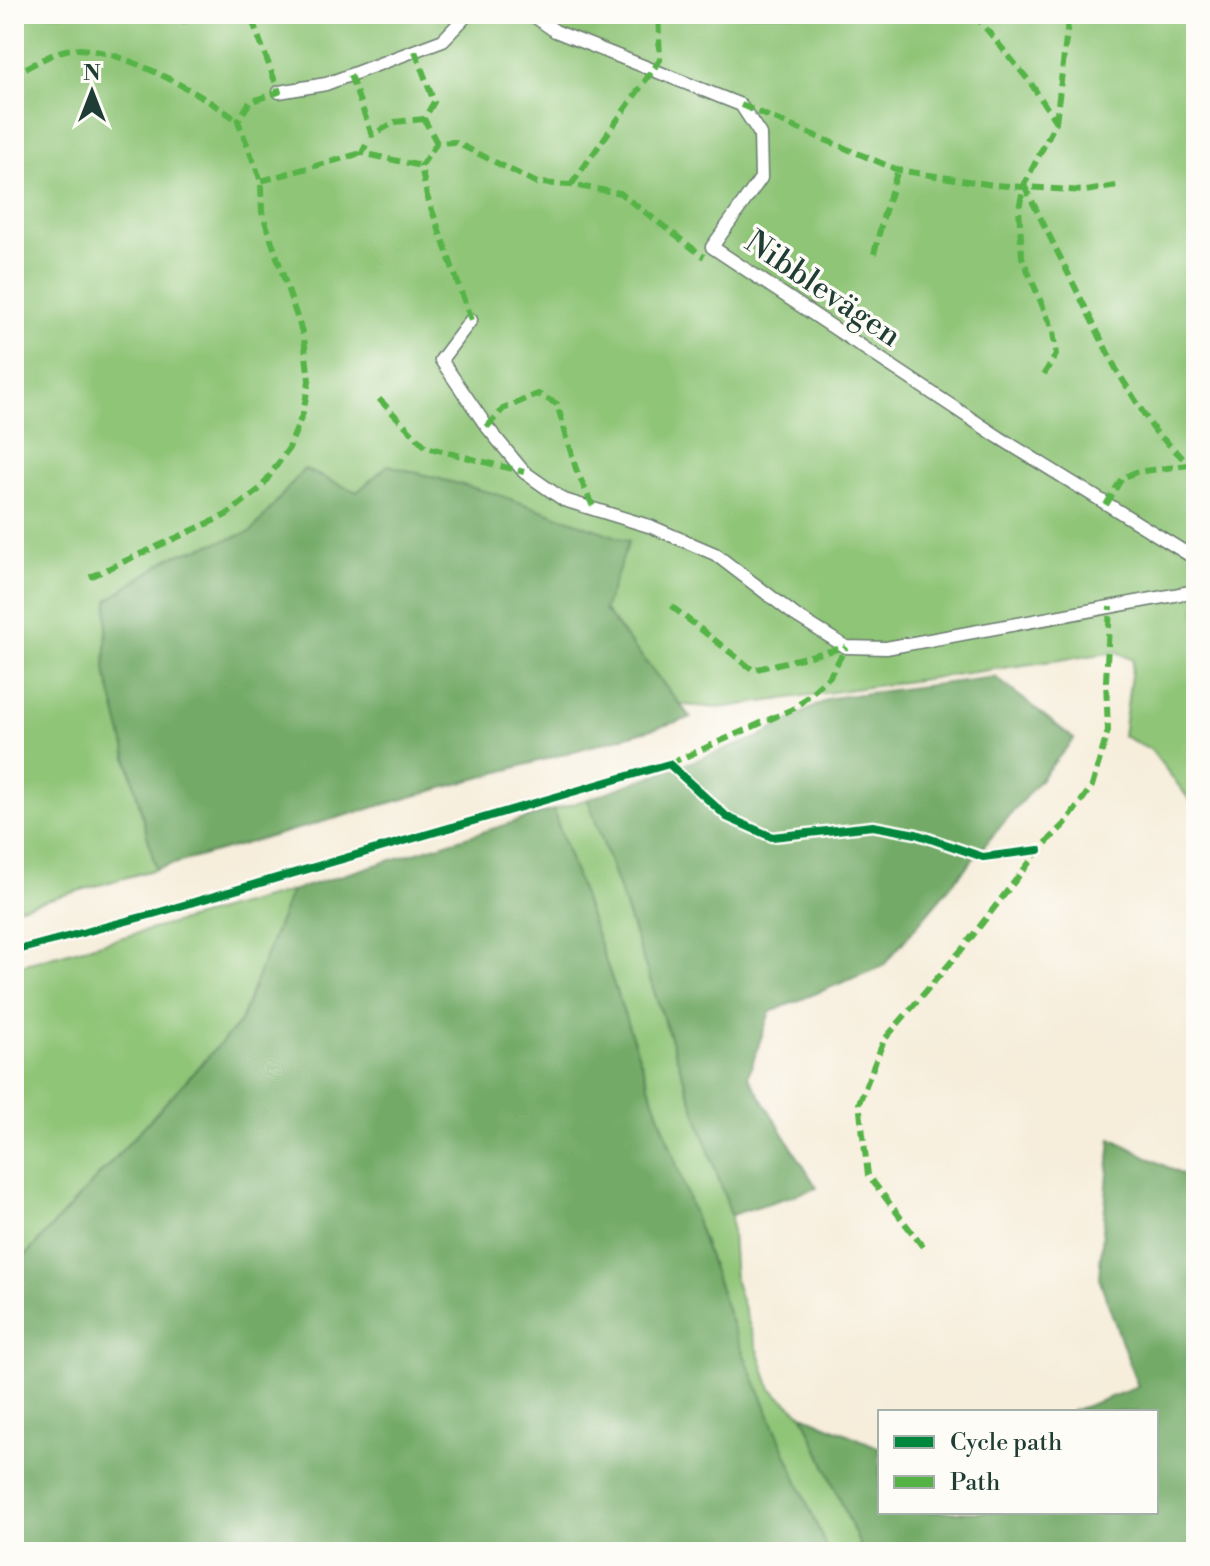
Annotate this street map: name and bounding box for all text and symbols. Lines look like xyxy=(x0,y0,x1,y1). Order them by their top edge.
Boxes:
north arrow xyxy=(52,52,132,132)
text: N xyxy=(83,60,101,87)
street label: Nibblevägen xyxy=(737,222,909,356)
legend xyxy=(878,1410,1158,1514)
text: Cycle path xyxy=(950,1428,1062,1458)
text: Path xyxy=(950,1468,1000,1498)

